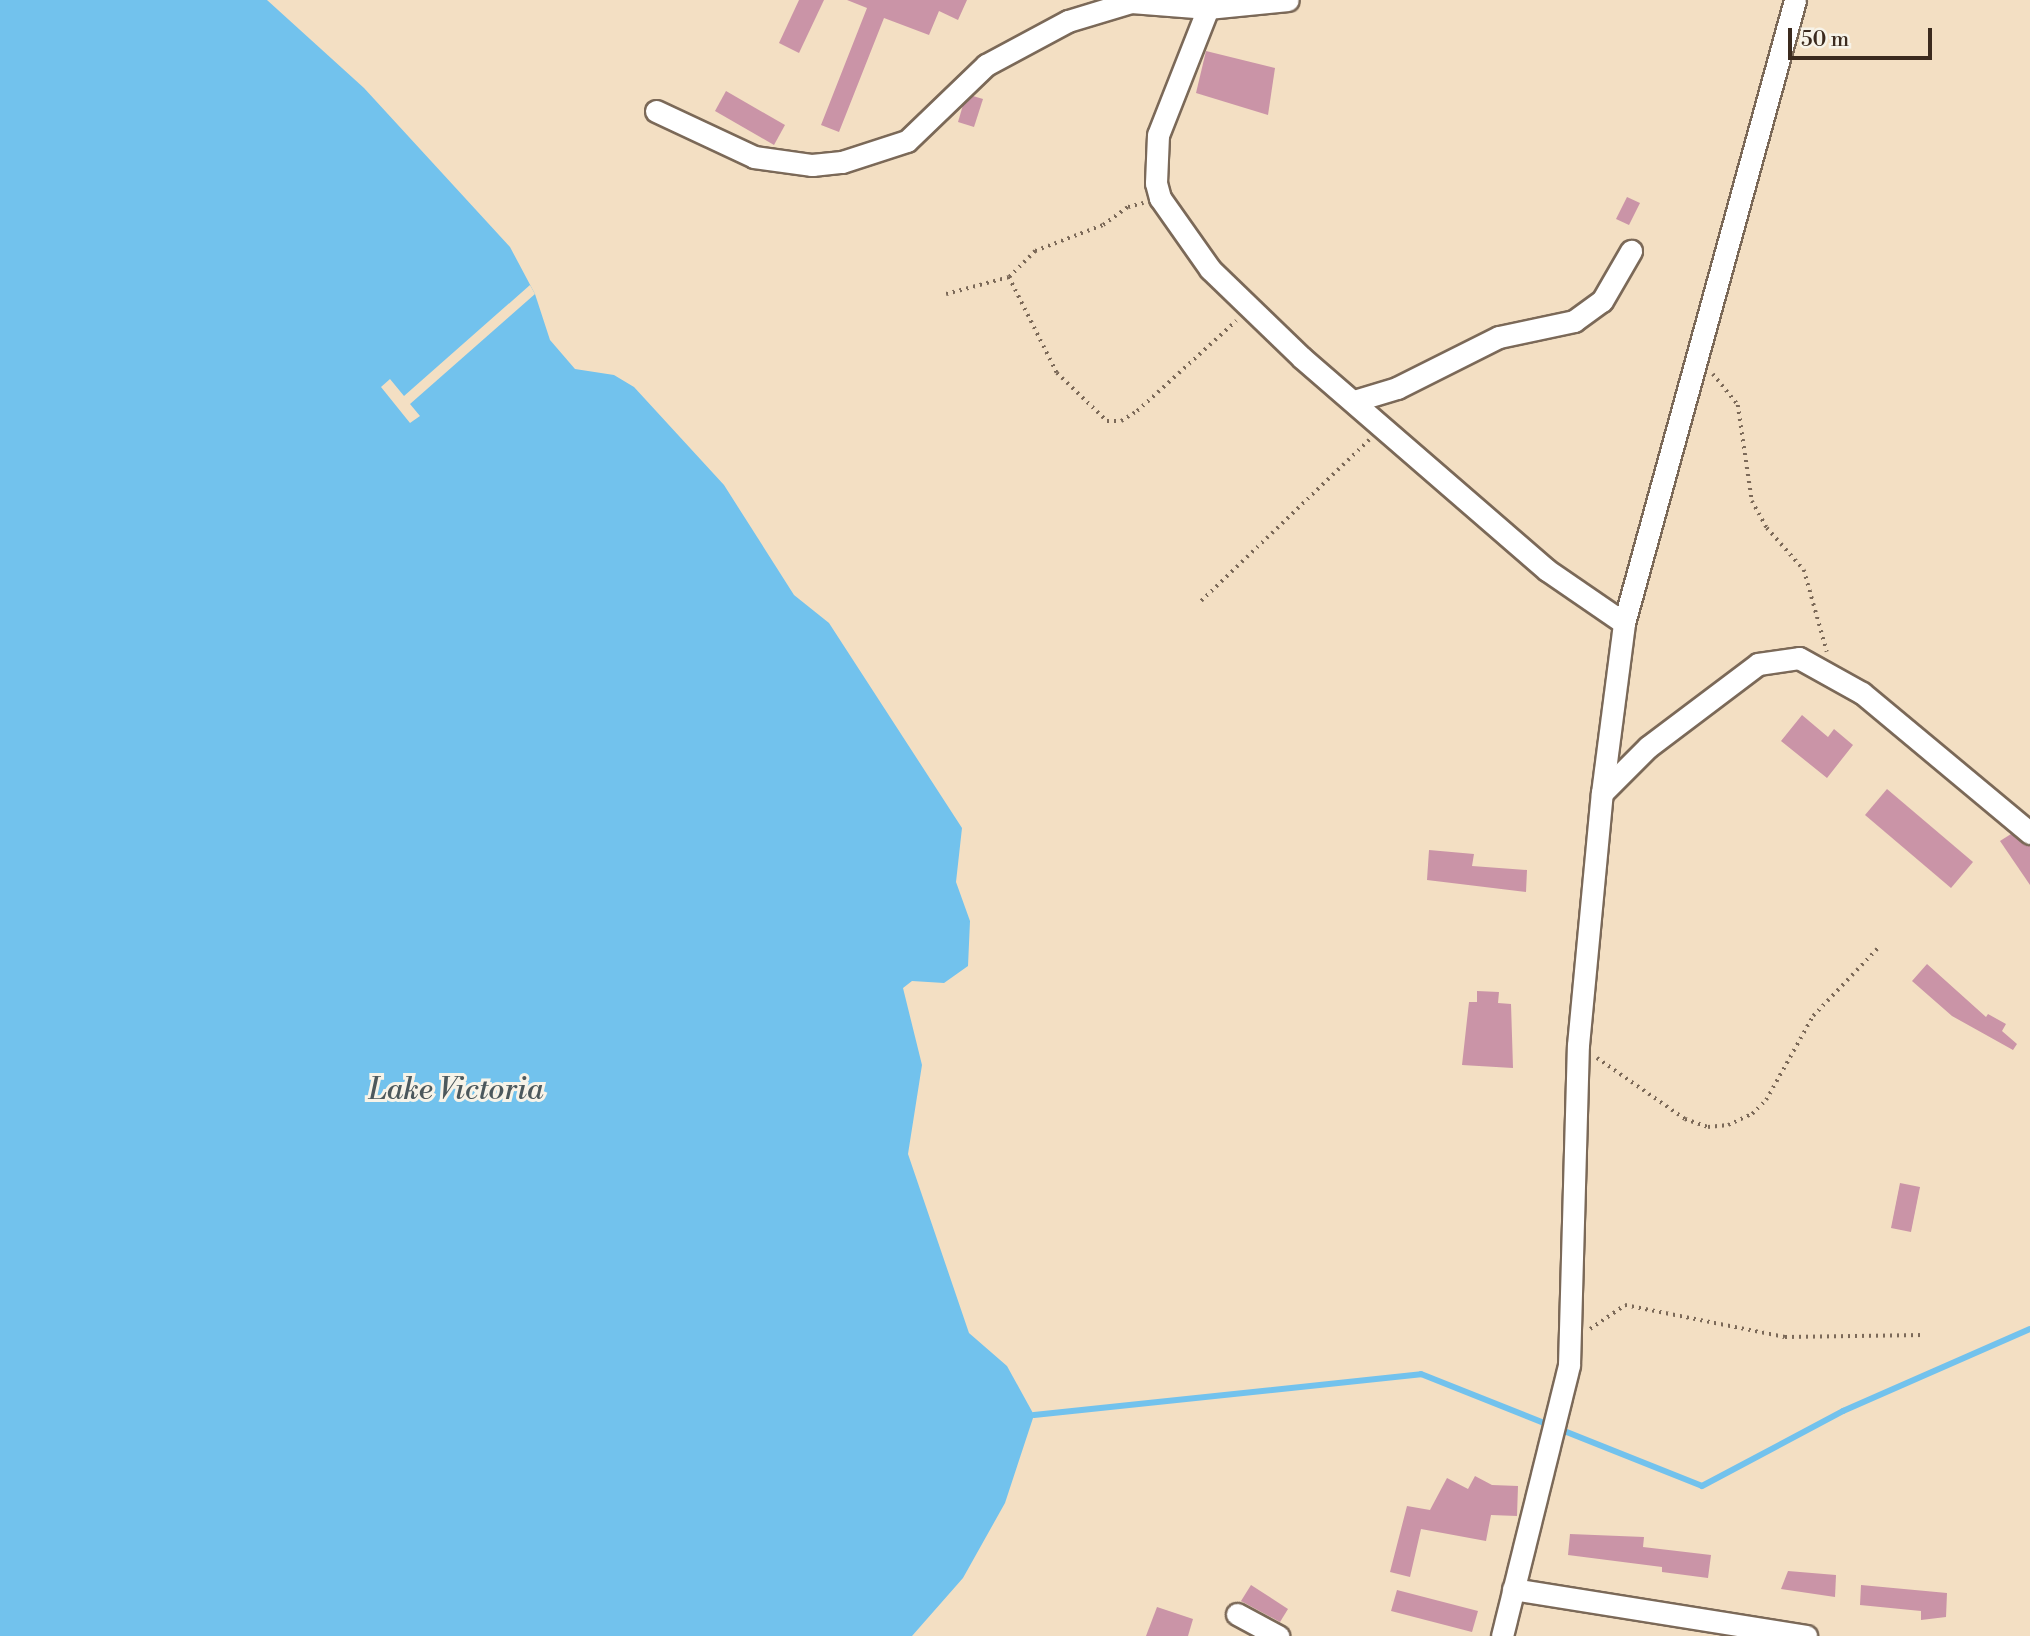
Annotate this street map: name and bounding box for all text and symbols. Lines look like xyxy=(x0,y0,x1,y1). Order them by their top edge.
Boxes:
scale bar xyxy=(1792,14,1936,58)
text: 50 m xyxy=(1801,27,1849,53)
water label: Lake Victoria xyxy=(369,1072,543,1108)

